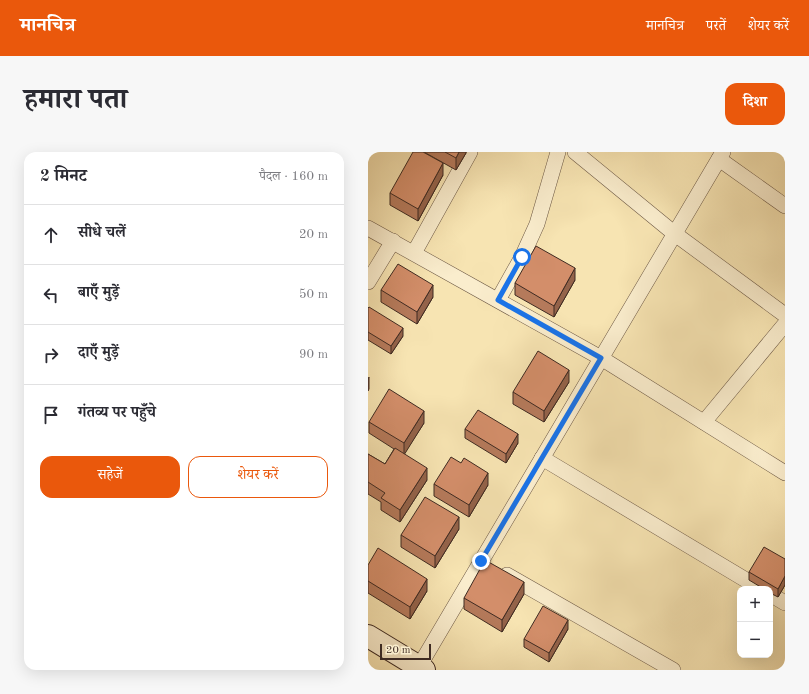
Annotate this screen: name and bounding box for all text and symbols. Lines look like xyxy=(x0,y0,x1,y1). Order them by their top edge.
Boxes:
text: मानचित्र xyxy=(20,17,75,36)
text: मानचित्र xyxy=(646,19,684,33)
text: परतें xyxy=(706,19,726,33)
text: शेयर करें xyxy=(748,19,789,33)
button: दिशा xyxy=(725,83,785,125)
text: हमारा पता xyxy=(24,87,127,115)
text: 2 मिनट xyxy=(40,168,87,185)
text: पैदल · 160 m xyxy=(259,170,328,183)
icon: ahead xyxy=(40,224,62,246)
text: सीधे चलें xyxy=(78,226,126,241)
text: 20 m xyxy=(299,228,328,241)
route start xyxy=(513,248,531,266)
icon: left xyxy=(40,284,62,306)
text: बाएँ मुड़ें xyxy=(78,286,119,301)
text: 50 m xyxy=(299,288,328,301)
icon: right xyxy=(40,344,62,366)
text: दाएँ मुड़ें xyxy=(78,346,119,361)
text: 90 m xyxy=(299,348,328,361)
icon: arrive xyxy=(40,404,62,426)
text: गंतव्य पर पहुँचे xyxy=(78,406,156,421)
button: सहेजें xyxy=(40,456,180,498)
button: शेयर करें xyxy=(188,456,328,498)
route end xyxy=(472,552,490,570)
map controls xyxy=(737,586,773,658)
button: + xyxy=(737,586,773,622)
button: − xyxy=(737,622,773,658)
scale bar xyxy=(380,642,431,661)
text: 20 m xyxy=(386,645,411,656)

